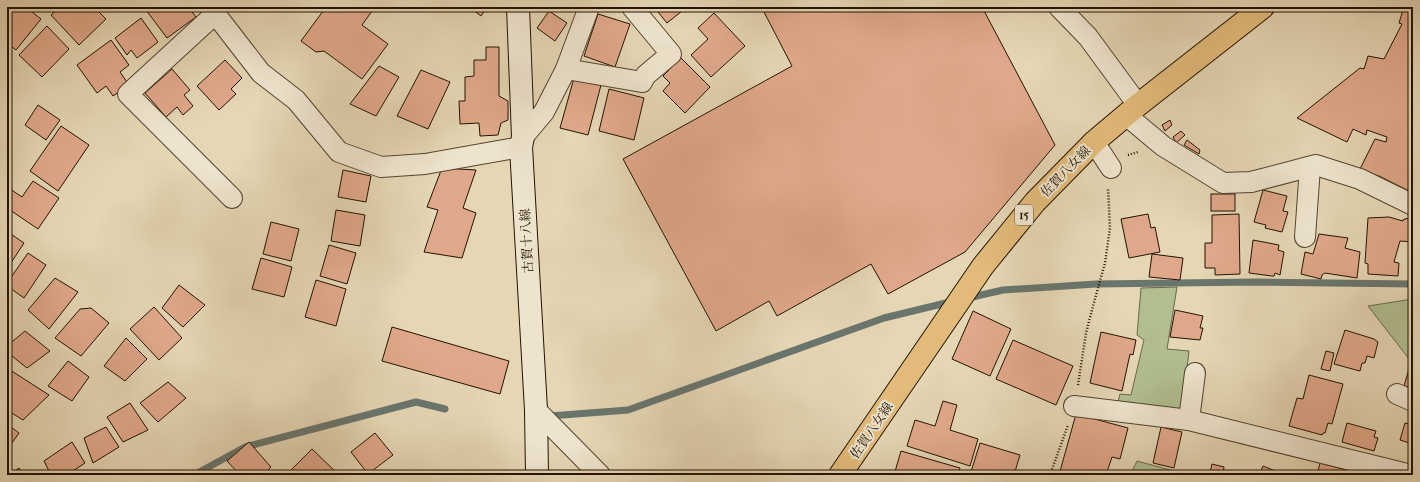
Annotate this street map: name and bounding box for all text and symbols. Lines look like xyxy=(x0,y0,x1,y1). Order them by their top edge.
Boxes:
street label: 佐賀八女線 xyxy=(1037,143,1093,200)
road number: 15 xyxy=(1015,205,1033,225)
street label: 古賀十八線 xyxy=(517,208,536,274)
street label: 佐賀八女線 xyxy=(847,399,896,461)

